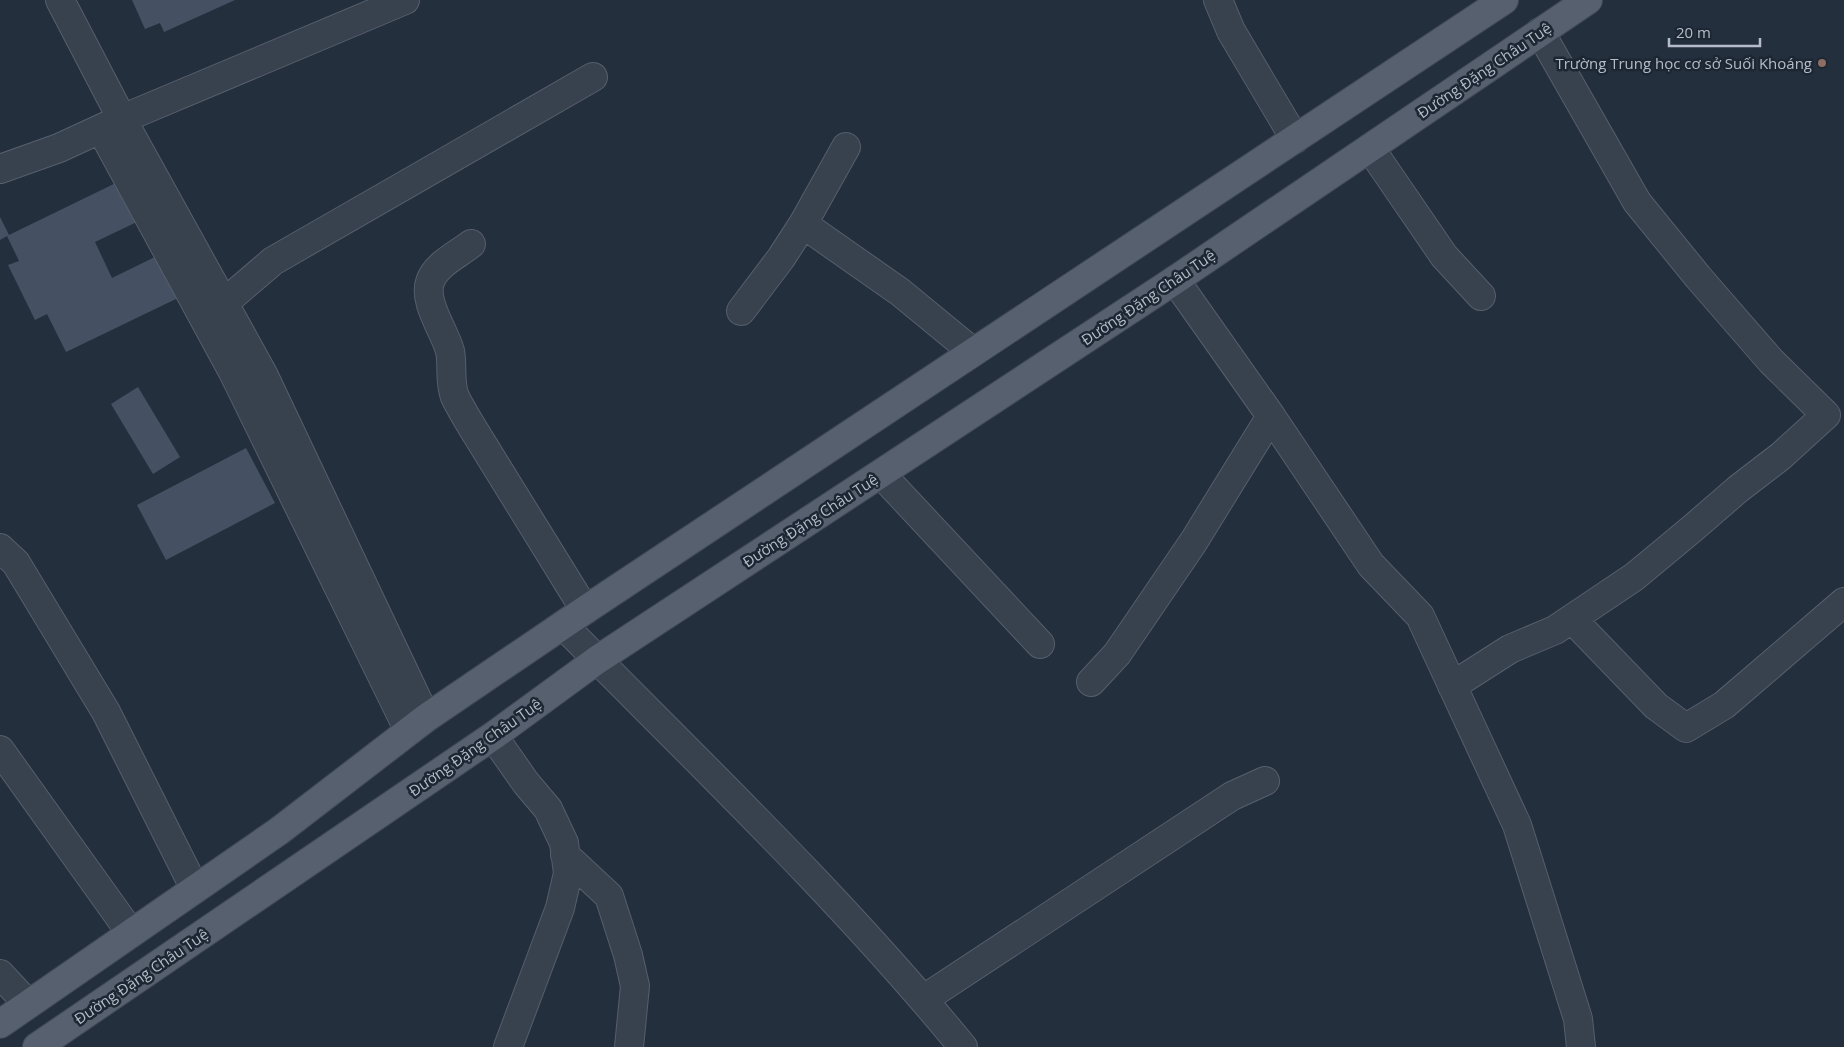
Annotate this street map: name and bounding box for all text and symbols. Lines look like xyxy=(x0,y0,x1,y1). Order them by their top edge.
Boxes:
scale bar xyxy=(1669,15,1760,47)
street label: Đường Đặng Châu Tuệ xyxy=(1413,18,1555,122)
text: 20 m xyxy=(1676,22,1711,42)
place label: Trường Trung học cơ sở Suối Khoáng xyxy=(1555,53,1812,73)
marker: Trường Trung học cơ sở Suối Khoáng xyxy=(1816,57,1828,69)
street label: Đường Đặng Châu Tuệ xyxy=(1077,245,1219,349)
street label: Đường Đặng Châu Tuệ xyxy=(738,469,882,571)
street label: Đường Đặng Châu Tuệ xyxy=(405,694,545,800)
street label: Đường Đặng Châu Tuệ xyxy=(70,924,212,1028)

